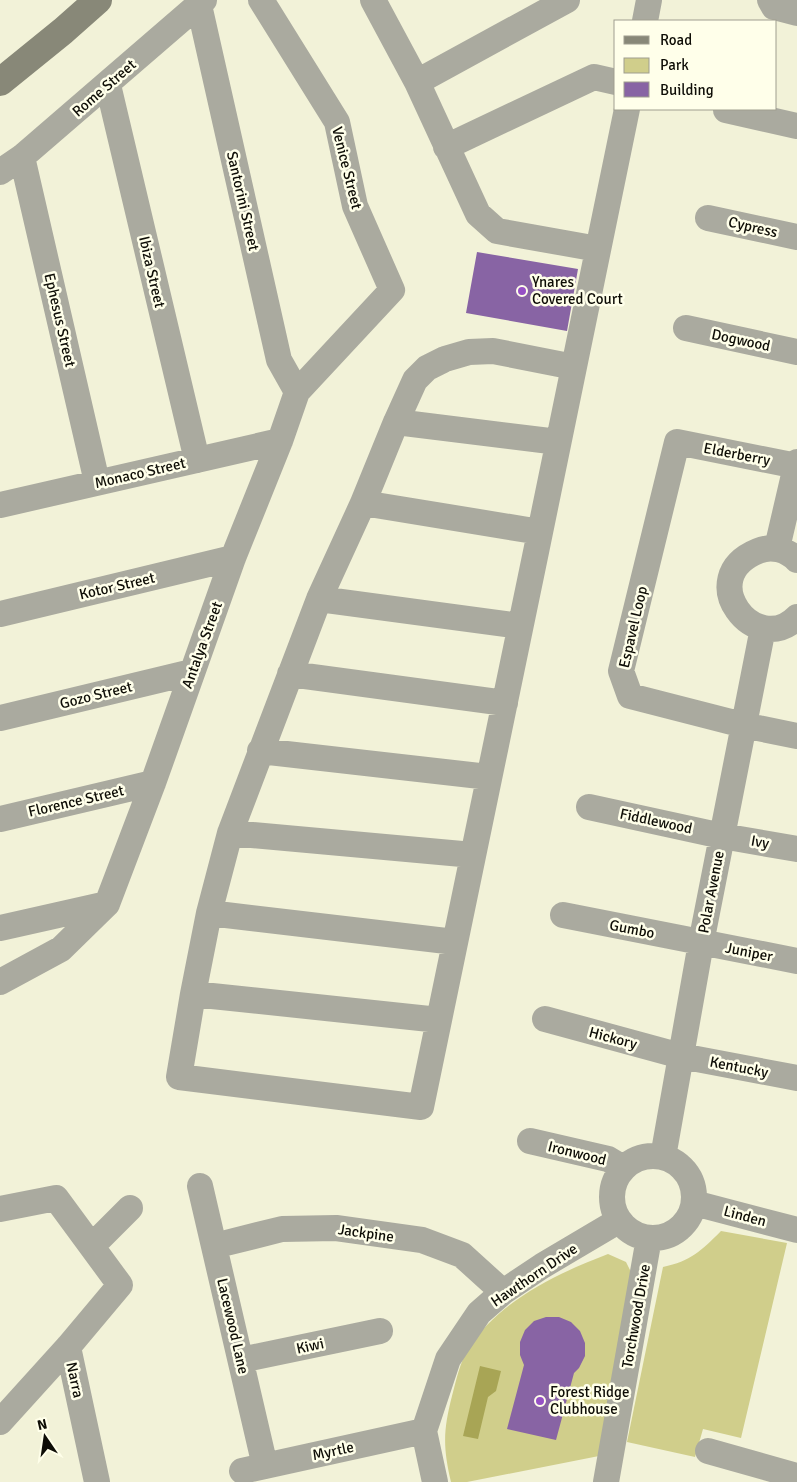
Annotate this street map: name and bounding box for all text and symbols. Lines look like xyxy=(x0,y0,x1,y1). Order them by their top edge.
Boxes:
legend xyxy=(614,20,777,110)
text: Road xyxy=(660,31,692,49)
street label: Rome Street xyxy=(68,55,140,121)
text: Park xyxy=(660,56,689,74)
text: Building xyxy=(660,81,714,99)
street label: Venice Street xyxy=(328,125,366,211)
street label: Santorini Street xyxy=(223,150,263,252)
street label: Cypress xyxy=(727,213,780,241)
street label: Ibiza Street xyxy=(135,234,169,310)
street label: Ephesus Street xyxy=(40,271,80,369)
place label: Ynares Covered Court xyxy=(532,273,623,308)
marker: Ynares Covered Court xyxy=(516,285,528,297)
street label: Dogwood xyxy=(710,325,772,355)
street label: Elderberry xyxy=(702,439,772,469)
street label: Monaco Street xyxy=(93,454,187,492)
street label: Kotor Street xyxy=(77,569,157,603)
street label: Espavel Loop xyxy=(615,584,651,670)
street label: Antalya Street xyxy=(178,599,226,691)
street label: Gozo Street xyxy=(58,677,134,713)
street label: Florence Street xyxy=(26,781,126,821)
street label: Fiddlewood xyxy=(618,805,694,837)
street label: Ivy xyxy=(749,832,771,852)
street label: Polar Avenue xyxy=(694,849,728,935)
street label: Gumbo xyxy=(608,916,656,942)
street label: Juniper xyxy=(724,939,775,966)
street label: Hickory xyxy=(587,1023,639,1053)
street label: Kentucky xyxy=(708,1052,770,1082)
street label: Ironwood xyxy=(546,1137,608,1169)
street label: Linden xyxy=(722,1202,768,1230)
street label: Jackpine xyxy=(337,1220,395,1246)
street label: Hawthorn Drive xyxy=(487,1239,581,1311)
street label: Torchwood Drive xyxy=(618,1263,654,1369)
street label: Lacewood Lane xyxy=(213,1276,253,1376)
street label: Kiwi xyxy=(294,1334,326,1358)
street label: Narra xyxy=(62,1360,88,1400)
place label: Forest Ridge Clubhouse xyxy=(550,1383,630,1418)
marker: Forest Ridge Clubhouse xyxy=(534,1395,546,1407)
north arrow xyxy=(20,1412,70,1462)
text: N xyxy=(36,1415,49,1434)
street label: Myrtle xyxy=(311,1438,355,1464)

